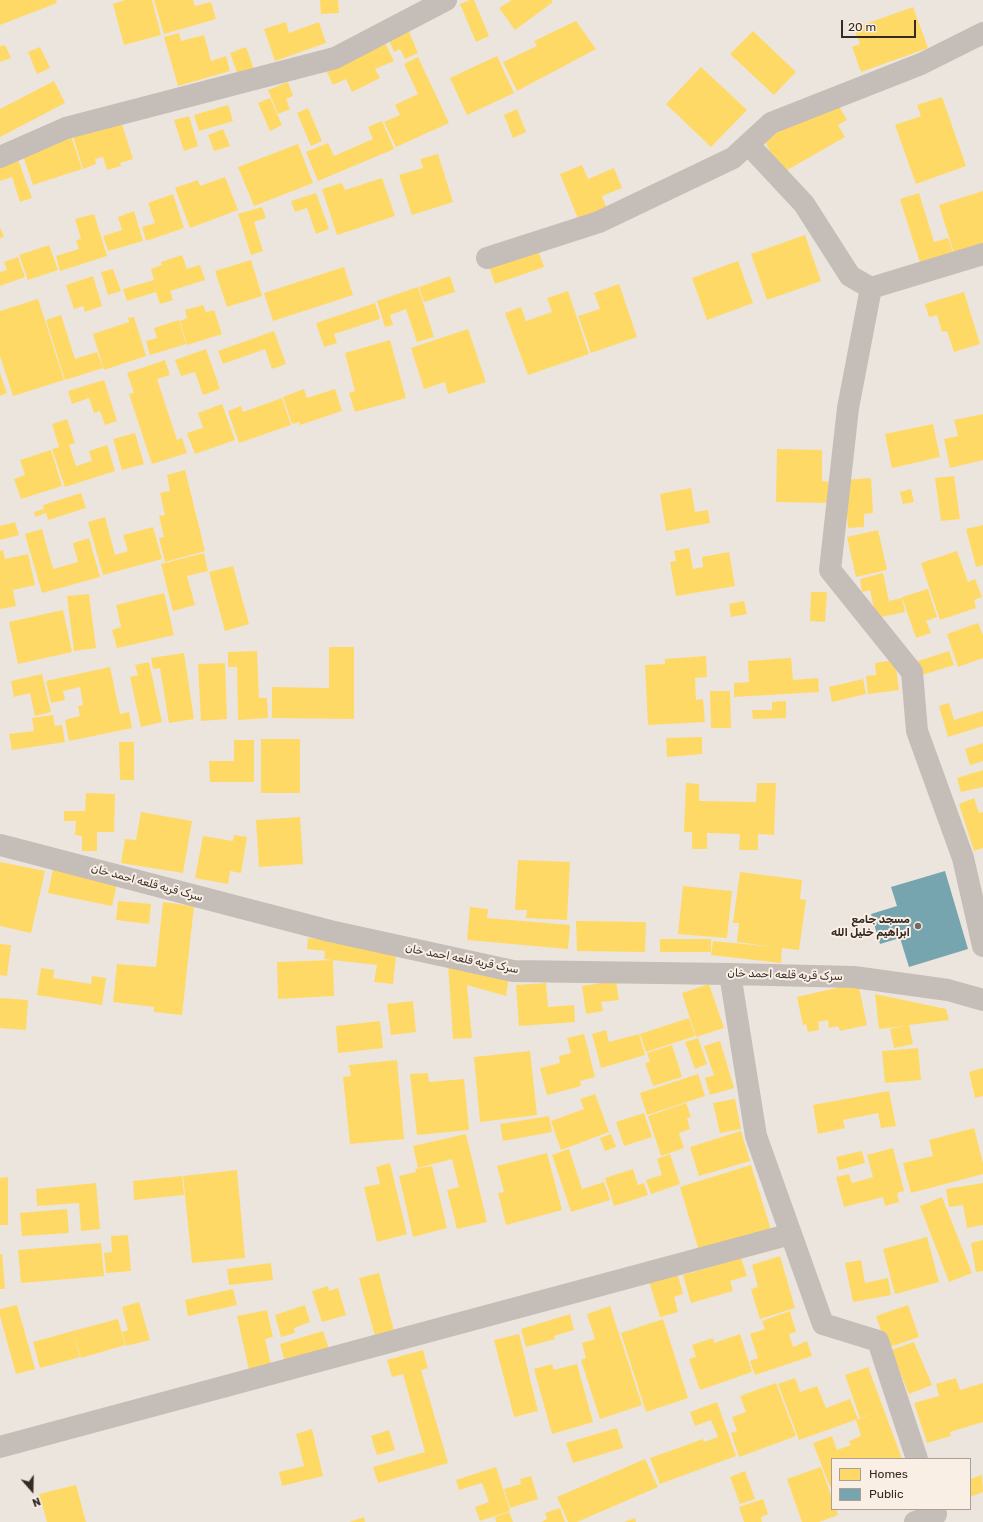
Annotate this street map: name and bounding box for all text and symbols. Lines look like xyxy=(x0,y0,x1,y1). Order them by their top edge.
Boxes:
scale bar xyxy=(843,12,918,38)
text: 20 m xyxy=(848,20,876,34)
street label: سرک قریه قلعه احمد خان xyxy=(90,862,204,904)
place label: مسجد جامع ابراهیم خلیل الله xyxy=(831,913,910,939)
marker: مسجد جامع ابراهیم خلیل الله xyxy=(913,921,923,931)
street label: سرک قریه قلعه احمد خان xyxy=(404,942,520,976)
street label: سرک قریه قلعه احمد خان xyxy=(727,966,843,984)
legend xyxy=(831,1458,971,1510)
text: Homes xyxy=(869,1467,908,1481)
north arrow xyxy=(12,1470,52,1510)
text: Public xyxy=(869,1487,904,1501)
text: N xyxy=(30,1494,42,1509)

